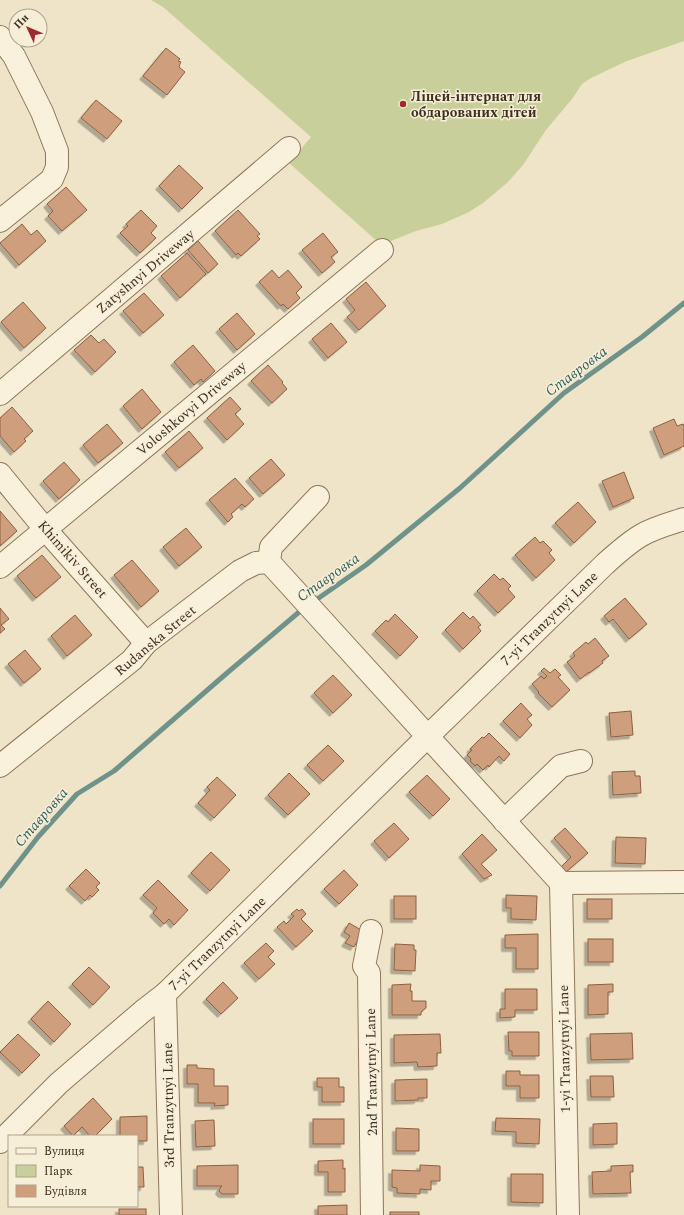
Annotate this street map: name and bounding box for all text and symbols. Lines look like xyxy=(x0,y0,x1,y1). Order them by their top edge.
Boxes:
north arrow xyxy=(8,8,48,48)
text: Пн xyxy=(10,10,33,33)
place label: Ліцей-інтернат для обдарованих дітей xyxy=(411,86,541,123)
marker: Ліцей-інтернат для обдарованих дітей xyxy=(398,99,408,109)
street label: Zatyshnyi Driveway xyxy=(92,223,200,319)
water label: Ставровка xyxy=(540,340,612,402)
street label: Voloshkovyi Driveway xyxy=(132,355,252,461)
street label: Khimikiv Street xyxy=(33,516,113,603)
water label: Ставровка xyxy=(292,547,365,608)
street label: 7-yi Tranzytnyi Lane xyxy=(496,566,603,670)
street label: Rudanska Street xyxy=(110,600,201,681)
water label: Ставровка xyxy=(9,782,74,852)
street label: 7-yi Tranzytnyi Lane xyxy=(164,891,271,995)
street label: 1-yi Tranzytnyi Lane xyxy=(553,984,576,1113)
street label: 2nd Tranzytnyi Lane xyxy=(360,1008,383,1136)
street label: 3rd Tranzytnyi Lane xyxy=(157,1042,180,1168)
legend xyxy=(8,1135,138,1207)
text: Вулиця xyxy=(44,1142,85,1161)
text: Парк xyxy=(44,1162,73,1181)
text: Будівля xyxy=(44,1182,87,1201)

